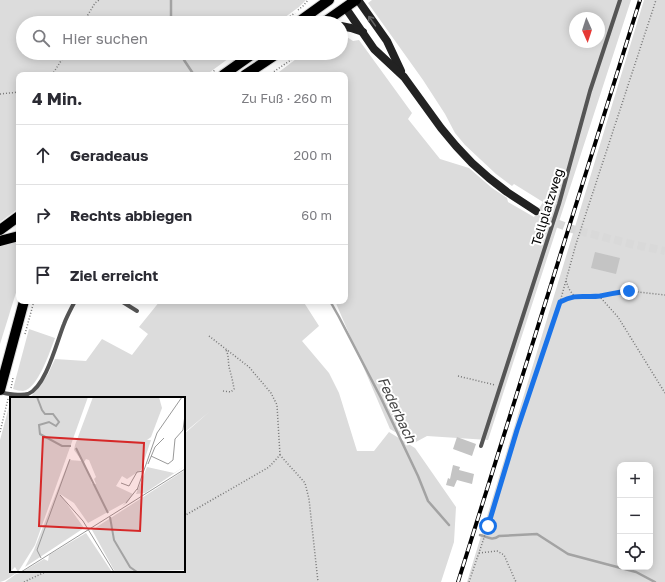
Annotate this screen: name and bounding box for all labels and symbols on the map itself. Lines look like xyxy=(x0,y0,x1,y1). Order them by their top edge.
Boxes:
north arrow xyxy=(569,12,605,48)
one-way arrow xyxy=(368,15,376,26)
street label: Tellplatzweg xyxy=(528,166,566,248)
route end xyxy=(620,282,638,300)
water label: Federbach xyxy=(375,374,421,447)
inset map xyxy=(10,397,185,572)
route start xyxy=(479,517,497,535)

